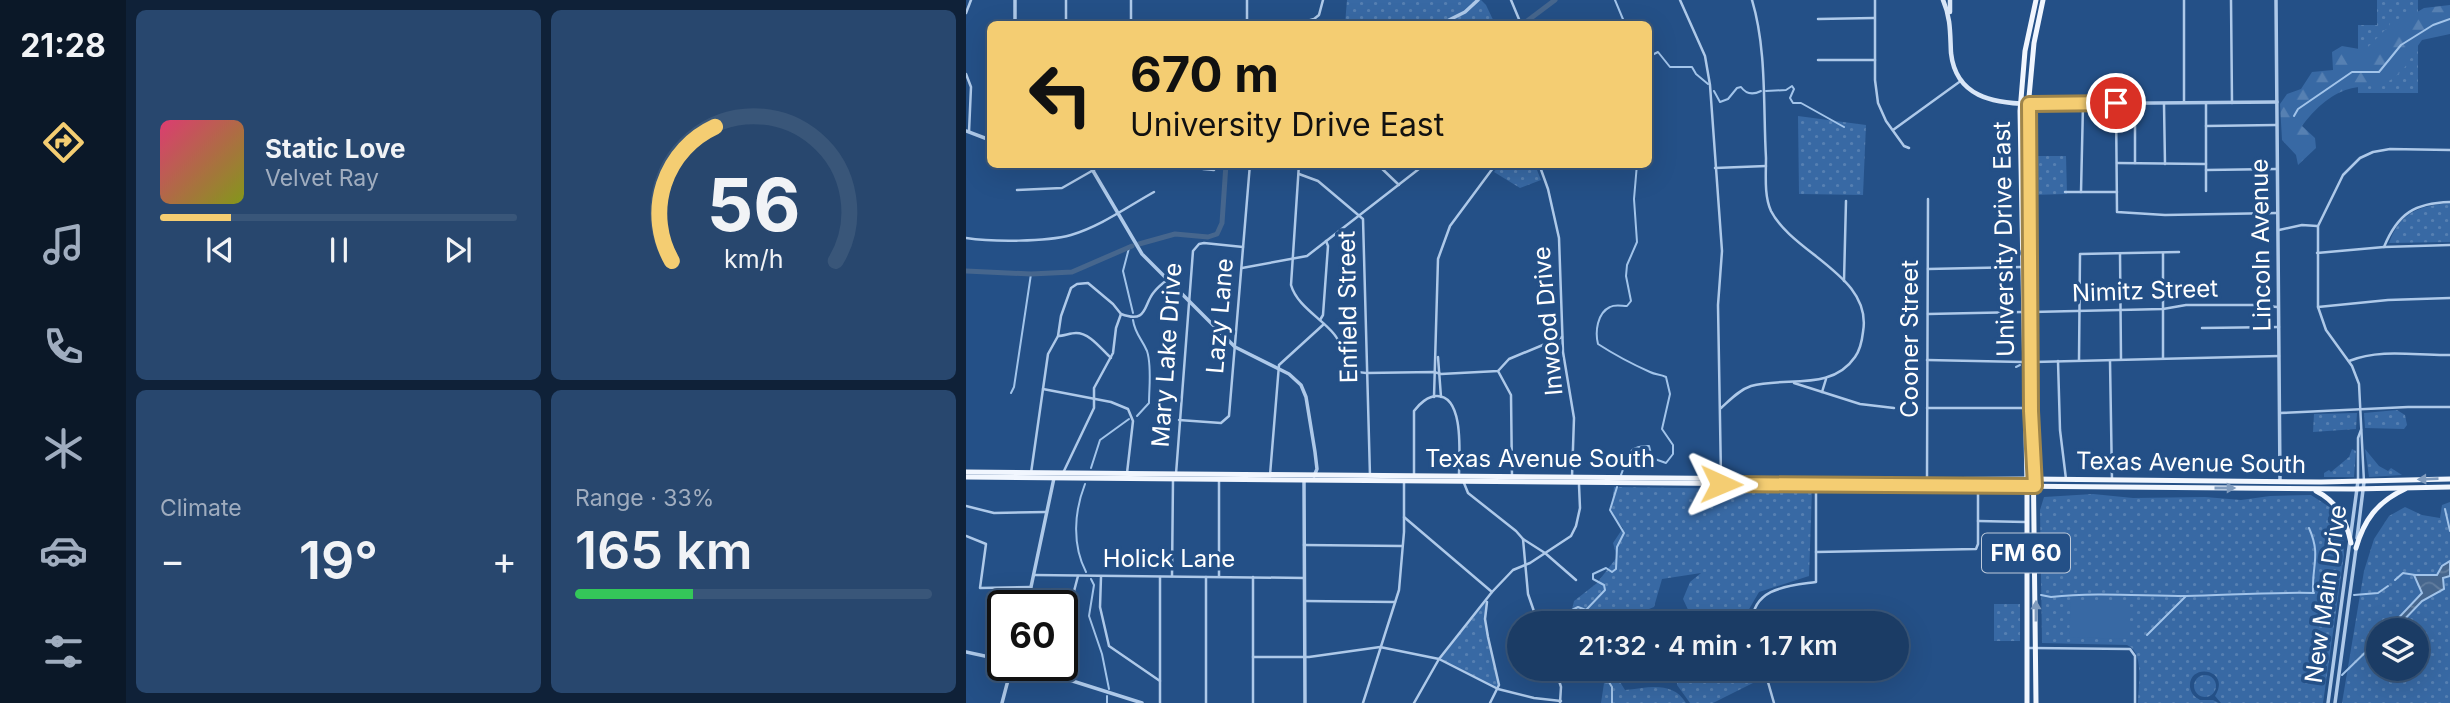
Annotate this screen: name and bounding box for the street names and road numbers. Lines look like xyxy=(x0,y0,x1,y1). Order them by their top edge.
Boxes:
street label: University Drive East xyxy=(1987,121,2020,357)
street label: Lincoln Avenue xyxy=(2244,158,2277,332)
street label: Enfield Street xyxy=(1332,230,1363,383)
street label: Inwood Drive xyxy=(1527,245,1568,397)
street label: Lazy Lane xyxy=(1200,257,1239,375)
street label: Cooner Street xyxy=(1895,260,1924,418)
street label: Mary Lake Drive xyxy=(1146,262,1187,448)
street label: Nimitz Street xyxy=(2071,273,2219,308)
street label: Texas Avenue South xyxy=(1425,444,1655,473)
street label: Texas Avenue South xyxy=(2076,446,2306,479)
street label: New Main Drive xyxy=(2299,503,2352,685)
road number: FM 60 xyxy=(1982,534,2070,572)
street label: Holick Lane xyxy=(1103,544,1235,573)

